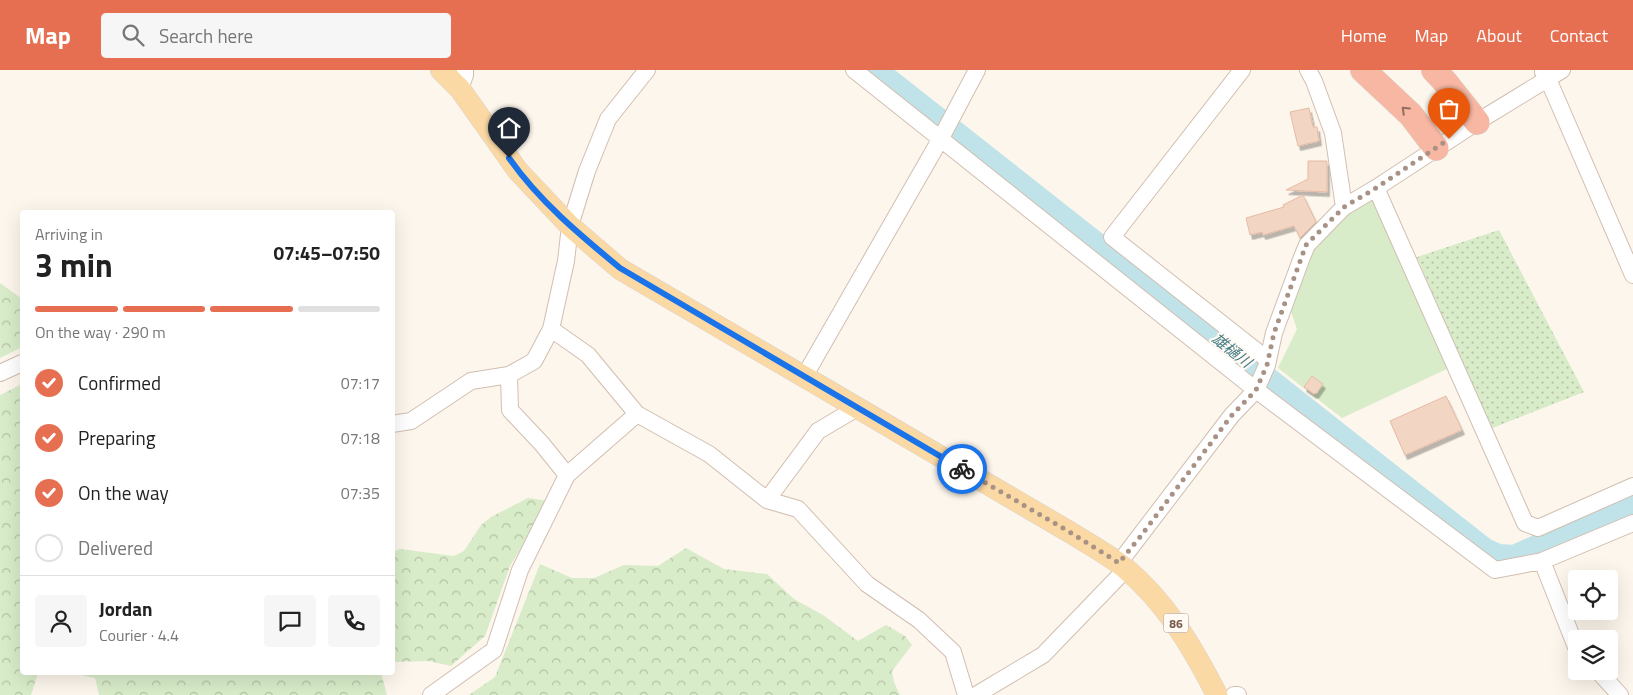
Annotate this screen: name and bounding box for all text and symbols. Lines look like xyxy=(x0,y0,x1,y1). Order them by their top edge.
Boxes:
search box xyxy=(101,13,451,58)
text: Map xyxy=(25,17,71,53)
icon: search xyxy=(119,21,147,49)
text: Search here xyxy=(159,21,253,50)
text: Home xyxy=(1341,22,1387,49)
text: Map xyxy=(1415,22,1448,49)
text: About xyxy=(1476,22,1522,49)
text: Contact xyxy=(1550,22,1608,49)
pin xyxy=(1428,88,1470,139)
icon: bag xyxy=(1435,95,1463,123)
pin xyxy=(488,107,530,158)
one-way arrow xyxy=(1402,107,1411,116)
icon: home xyxy=(495,114,523,142)
text: Arriving in xyxy=(35,222,103,246)
text: 07:45–07:50 xyxy=(273,238,380,267)
text: 3 min xyxy=(35,241,113,289)
text: On the way · 290 m xyxy=(35,320,166,344)
water label: 雄樋川 xyxy=(1207,327,1258,374)
text: Confirmed xyxy=(78,368,161,397)
icon: check xyxy=(35,369,63,397)
text: 07:17 xyxy=(341,371,380,395)
text: Preparing xyxy=(78,423,155,452)
icon: check xyxy=(35,424,63,452)
text: 07:18 xyxy=(341,426,380,450)
courier xyxy=(937,444,987,494)
icon: bike xyxy=(948,455,976,483)
text: On the way xyxy=(78,478,169,507)
icon: check xyxy=(35,479,63,507)
text: 07:35 xyxy=(341,481,380,505)
text: Delivered xyxy=(78,533,153,562)
map controls xyxy=(1568,570,1618,680)
button: locate xyxy=(1568,570,1618,620)
text: Jordan xyxy=(99,594,152,623)
button: person xyxy=(35,595,87,647)
button: chat xyxy=(264,595,316,647)
button: phone xyxy=(328,595,380,647)
road number: 86 xyxy=(1164,614,1188,632)
text: Courier · 4.4 xyxy=(99,623,179,647)
button: layers xyxy=(1568,630,1618,680)

